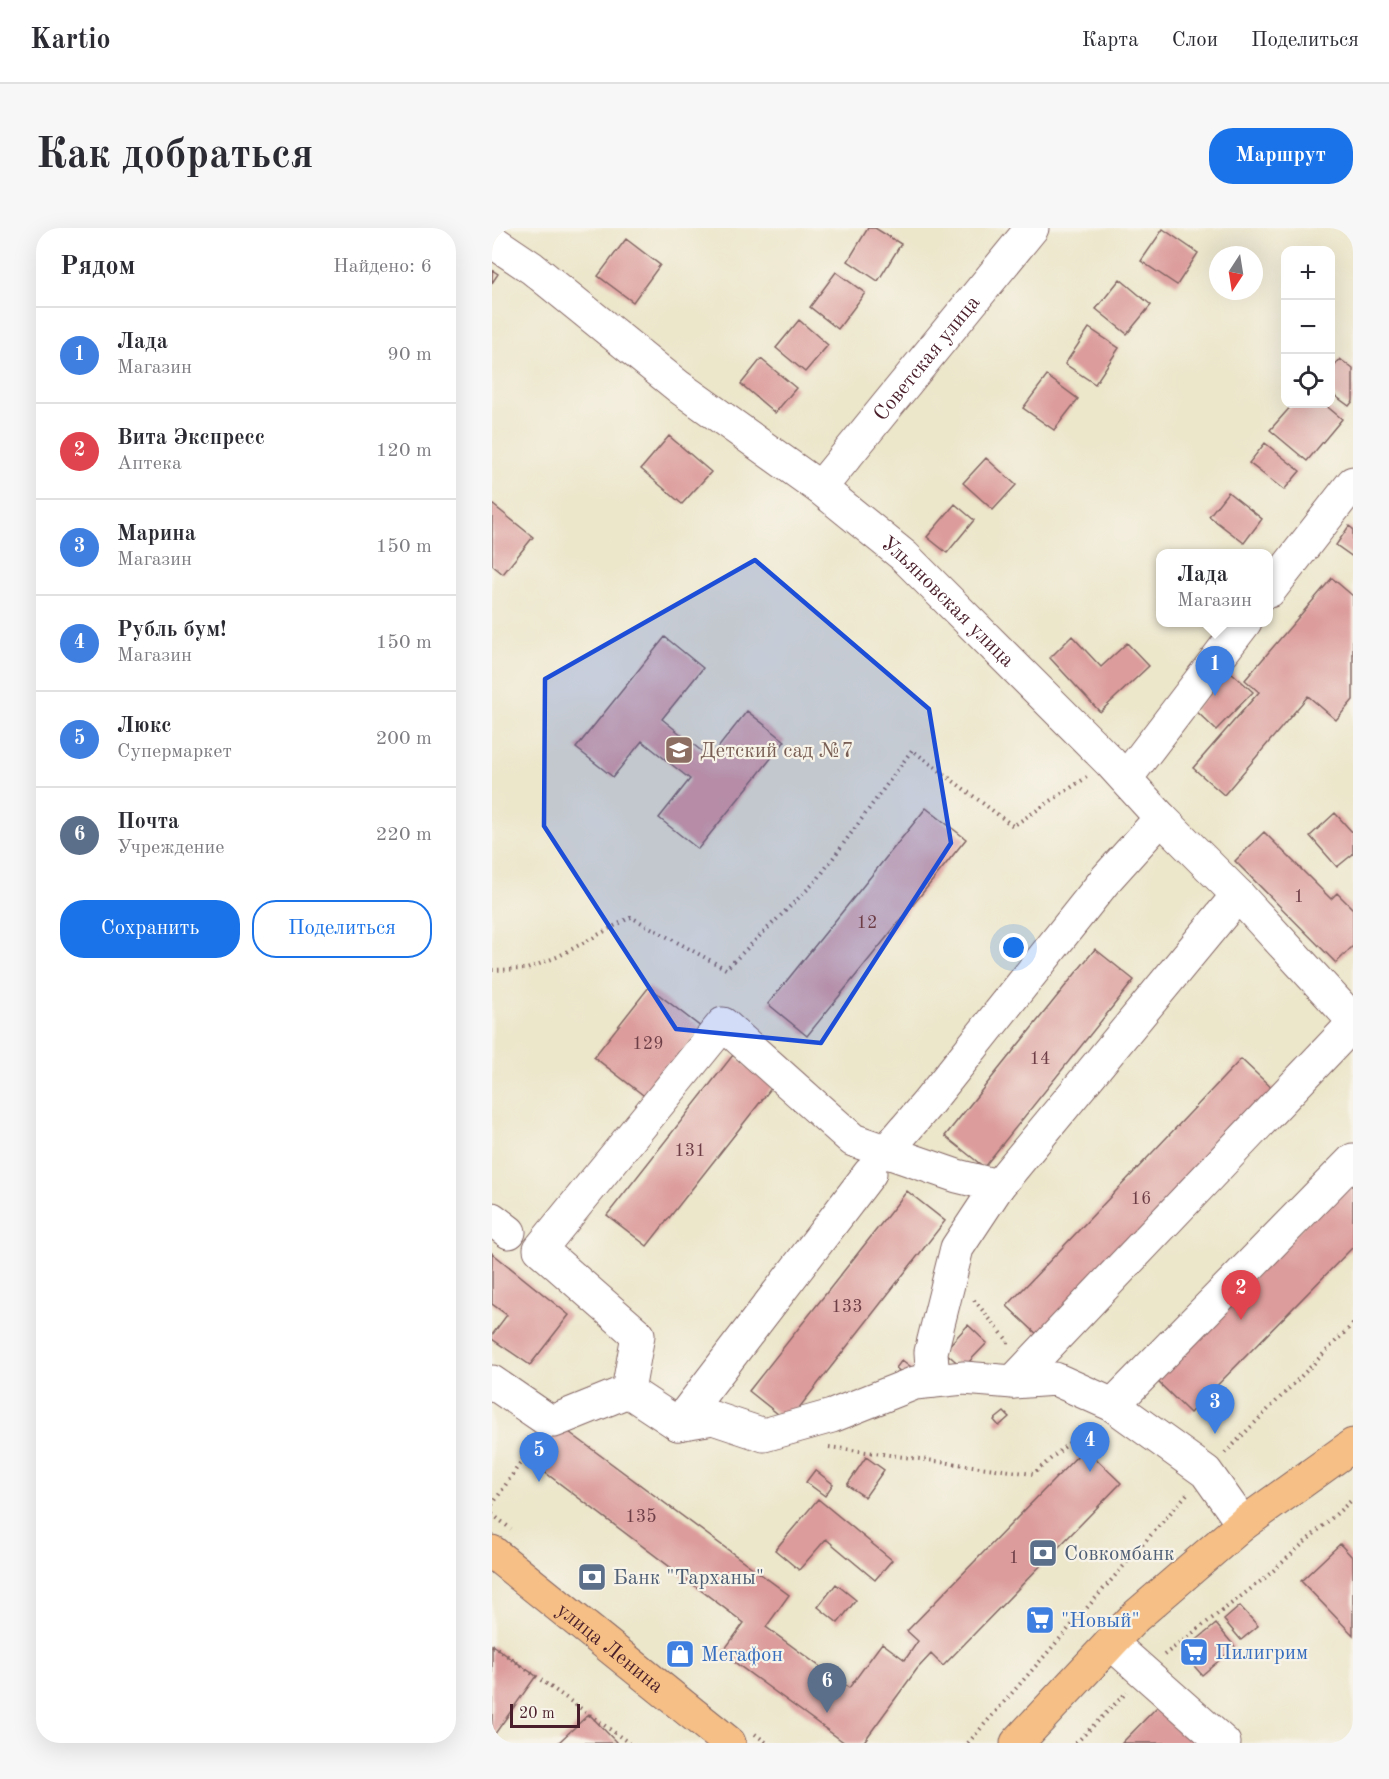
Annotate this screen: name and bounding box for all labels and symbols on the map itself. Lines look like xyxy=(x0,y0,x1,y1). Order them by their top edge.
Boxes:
north arrow xyxy=(1209,246,1263,300)
street label: Советская улица xyxy=(870,292,984,425)
street label: Ульяновская улица xyxy=(877,533,1018,672)
pin: 1 xyxy=(1196,646,1234,696)
school or university icon: Детский сад №7 xyxy=(663,734,695,766)
place label: Детский сад №7 xyxy=(700,741,854,762)
house number: 1 xyxy=(1294,888,1304,906)
house number: 12 xyxy=(857,914,877,932)
your location xyxy=(999,933,1028,962)
house number: 129 xyxy=(632,1035,664,1053)
house number: 14 xyxy=(1030,1050,1050,1068)
house number: 131 xyxy=(674,1142,706,1160)
house number: 16 xyxy=(1131,1190,1151,1208)
pin: 2 xyxy=(1222,1270,1260,1320)
house number: 133 xyxy=(831,1298,863,1316)
pin: 3 xyxy=(1196,1384,1234,1434)
pin: 4 xyxy=(1070,1422,1110,1472)
pin: 5 xyxy=(520,1432,558,1482)
house number: 135 xyxy=(625,1508,657,1526)
bank icon: Совкомбанк xyxy=(1027,1537,1059,1569)
place label: Совкомбанк xyxy=(1064,1544,1175,1565)
house number: 1 xyxy=(1009,1549,1019,1567)
bank icon: Банк "Тарханы" xyxy=(576,1561,608,1593)
place label: Банк "Тарханы" xyxy=(613,1568,764,1589)
street label: улица Ленина xyxy=(552,1599,667,1698)
supermarket icon: "Новый" xyxy=(1024,1604,1056,1636)
place label: "Новый" xyxy=(1061,1611,1140,1632)
supermarket icon: Пилигрим xyxy=(1178,1636,1210,1668)
shop icon: Мегафон xyxy=(664,1638,696,1670)
place label: Пилигрим xyxy=(1215,1643,1308,1664)
place label: Мегафон xyxy=(701,1645,783,1666)
pin: 6 xyxy=(808,1664,846,1713)
scale bar xyxy=(510,1701,580,1728)

